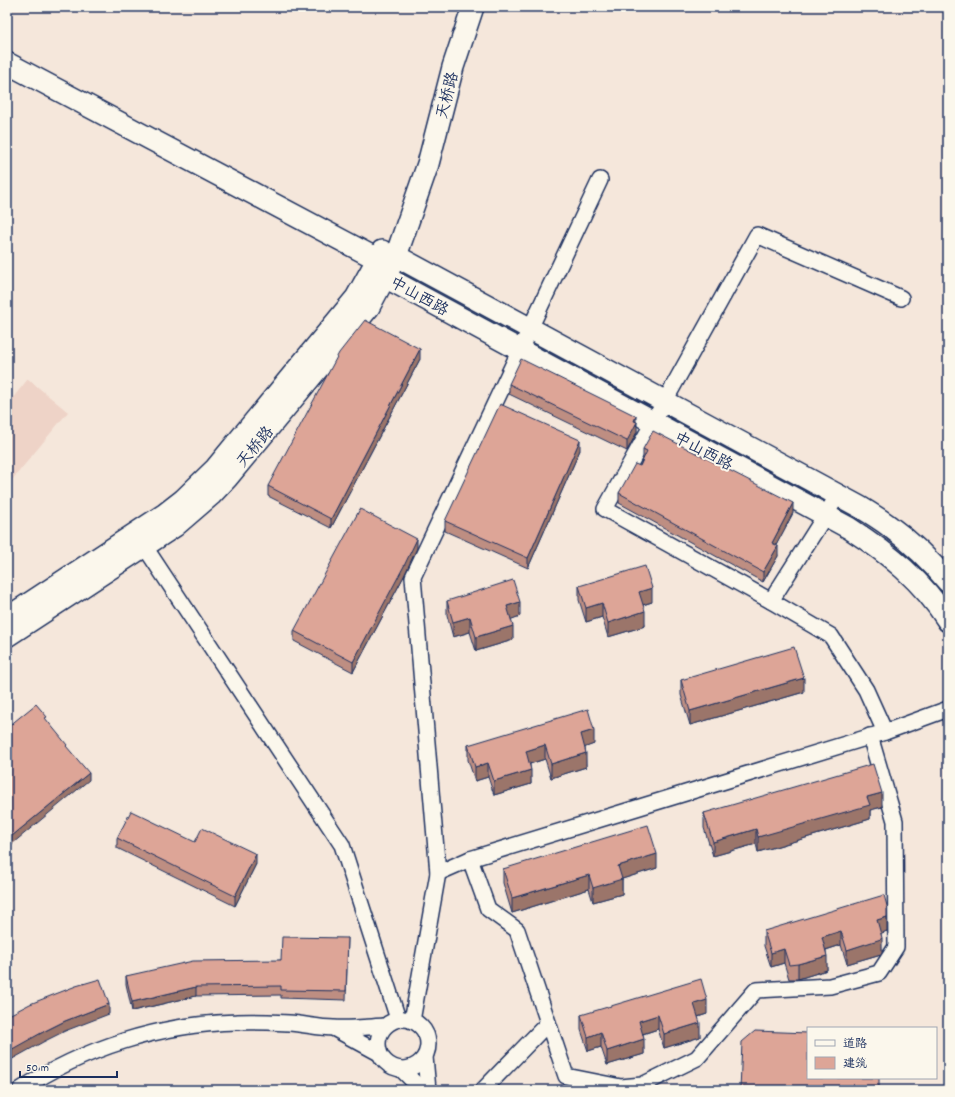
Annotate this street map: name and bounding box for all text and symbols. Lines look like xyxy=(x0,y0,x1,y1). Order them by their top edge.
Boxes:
street label: 天桥路 xyxy=(431,70,465,122)
street label: 中山西路 xyxy=(385,272,452,323)
street label: 天桥路 xyxy=(232,422,280,473)
street label: 中山西路 xyxy=(669,427,736,477)
legend xyxy=(807,1027,937,1079)
text: 道路 xyxy=(843,1036,867,1053)
scale bar xyxy=(20,1053,117,1079)
text: 建筑 xyxy=(843,1056,867,1073)
text: 50 m xyxy=(26,1060,49,1077)

